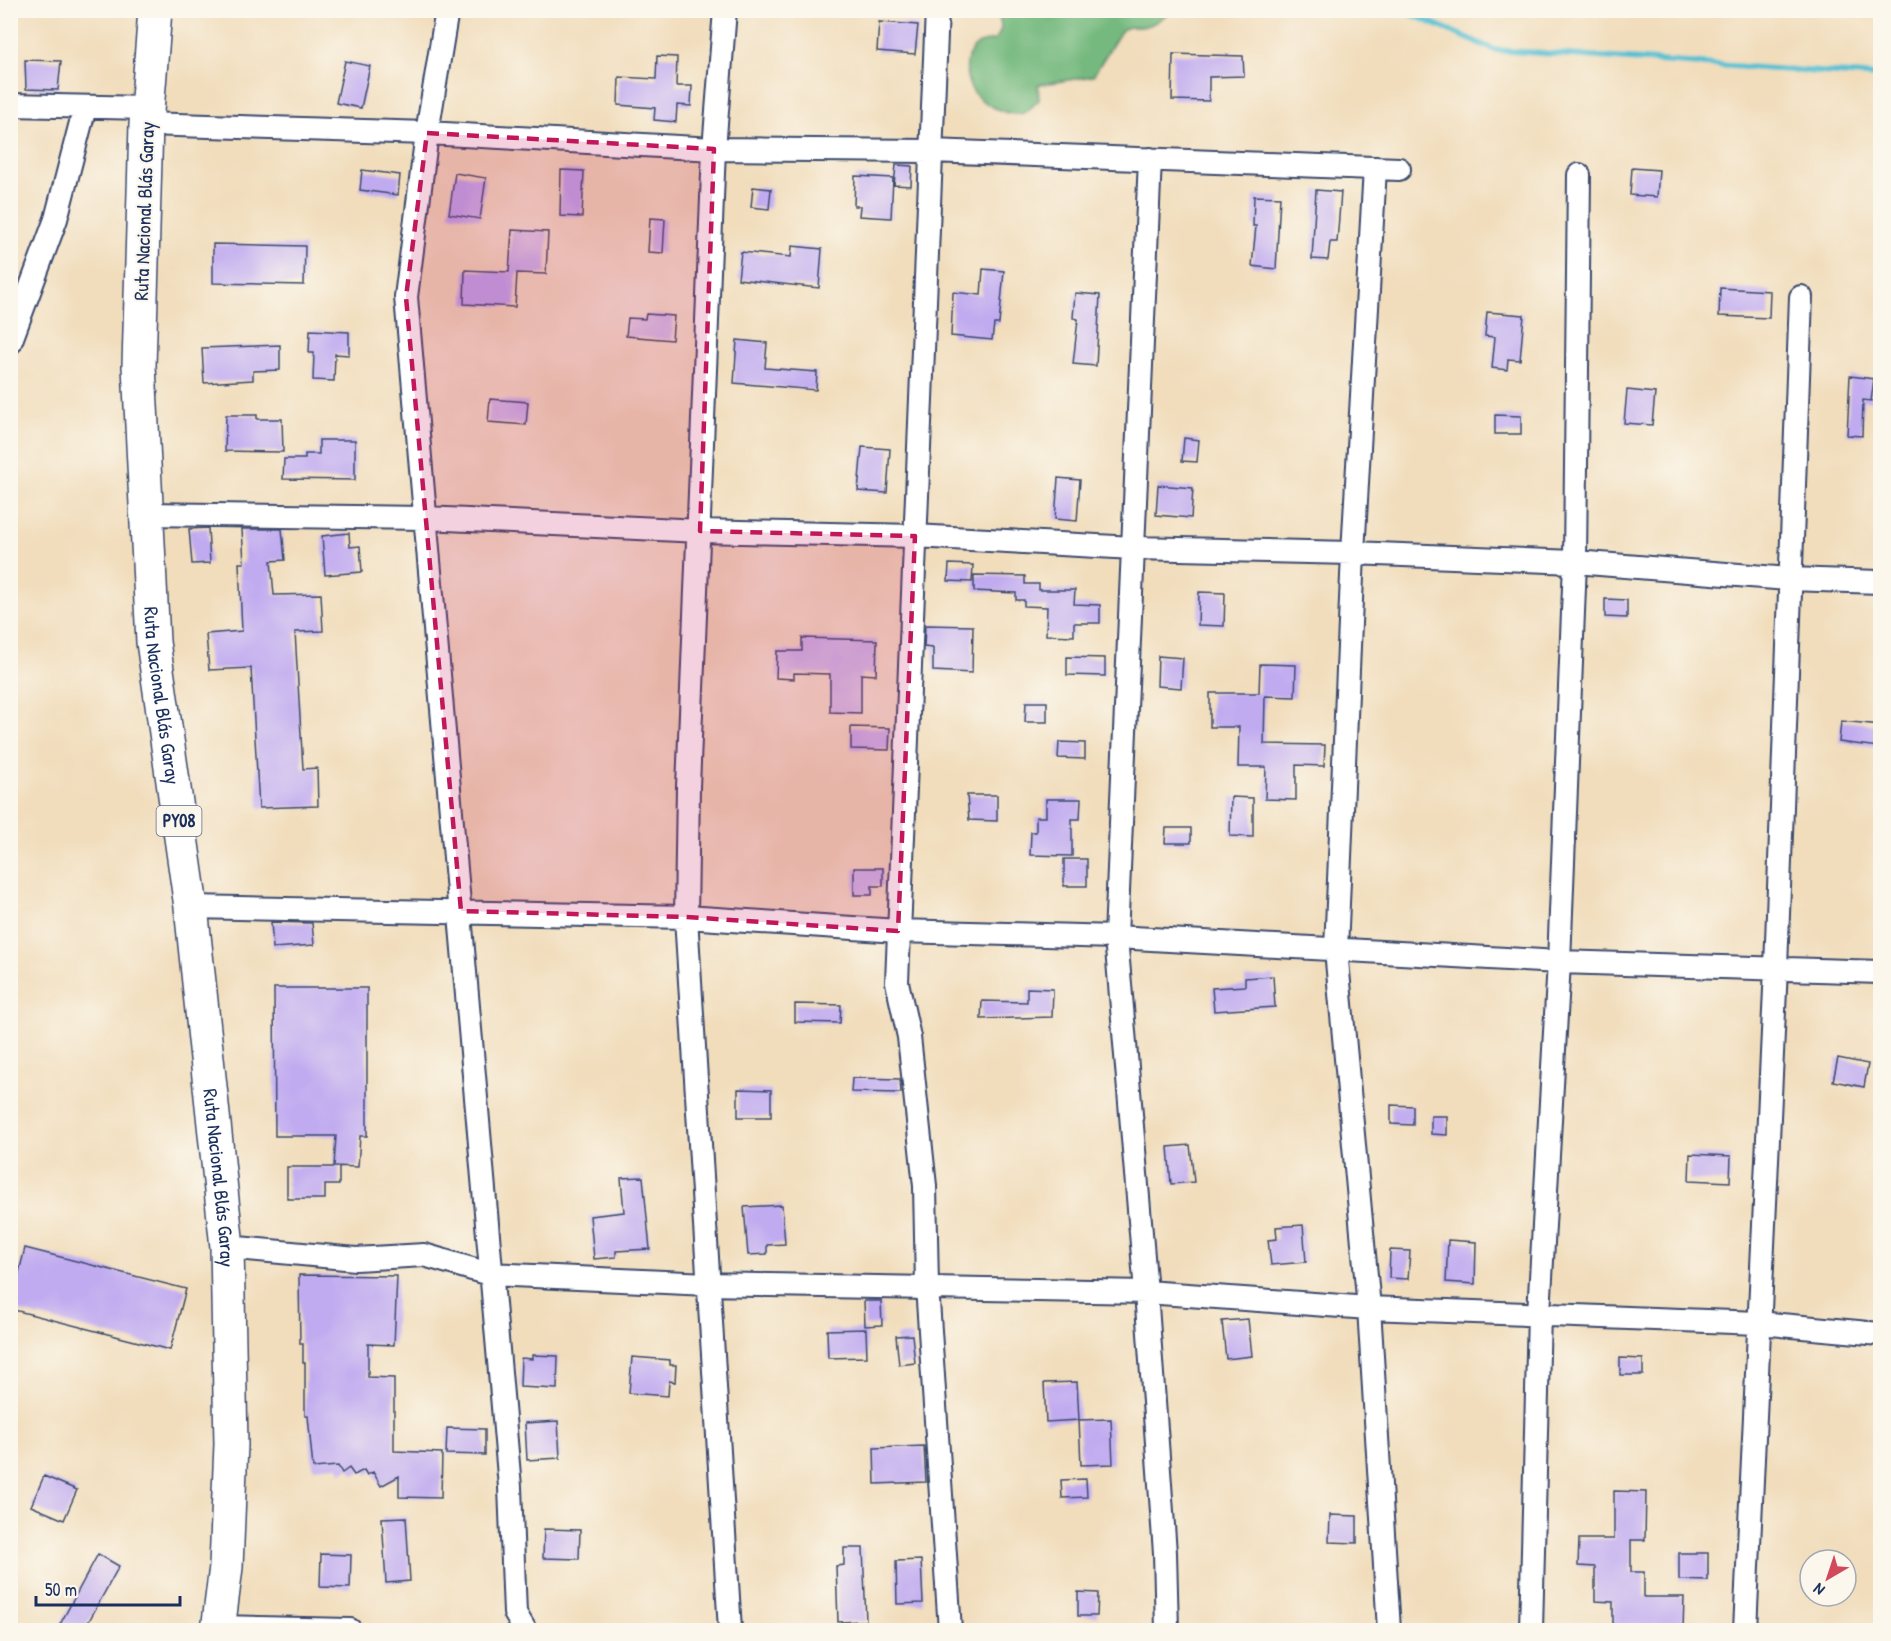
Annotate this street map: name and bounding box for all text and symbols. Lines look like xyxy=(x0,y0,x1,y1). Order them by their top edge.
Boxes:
street label: Ruta Nacional Blás Garay xyxy=(127,121,160,301)
street label: Ruta Nacional Blás Garay xyxy=(138,606,187,786)
road number: PY08 xyxy=(156,806,201,836)
street label: Ruta Nacional Blás Garay xyxy=(197,1087,241,1267)
north arrow xyxy=(1798,1548,1858,1608)
scale bar xyxy=(36,1569,180,1607)
text: 50 m xyxy=(45,1577,77,1602)
text: N xyxy=(1808,1578,1829,1601)

